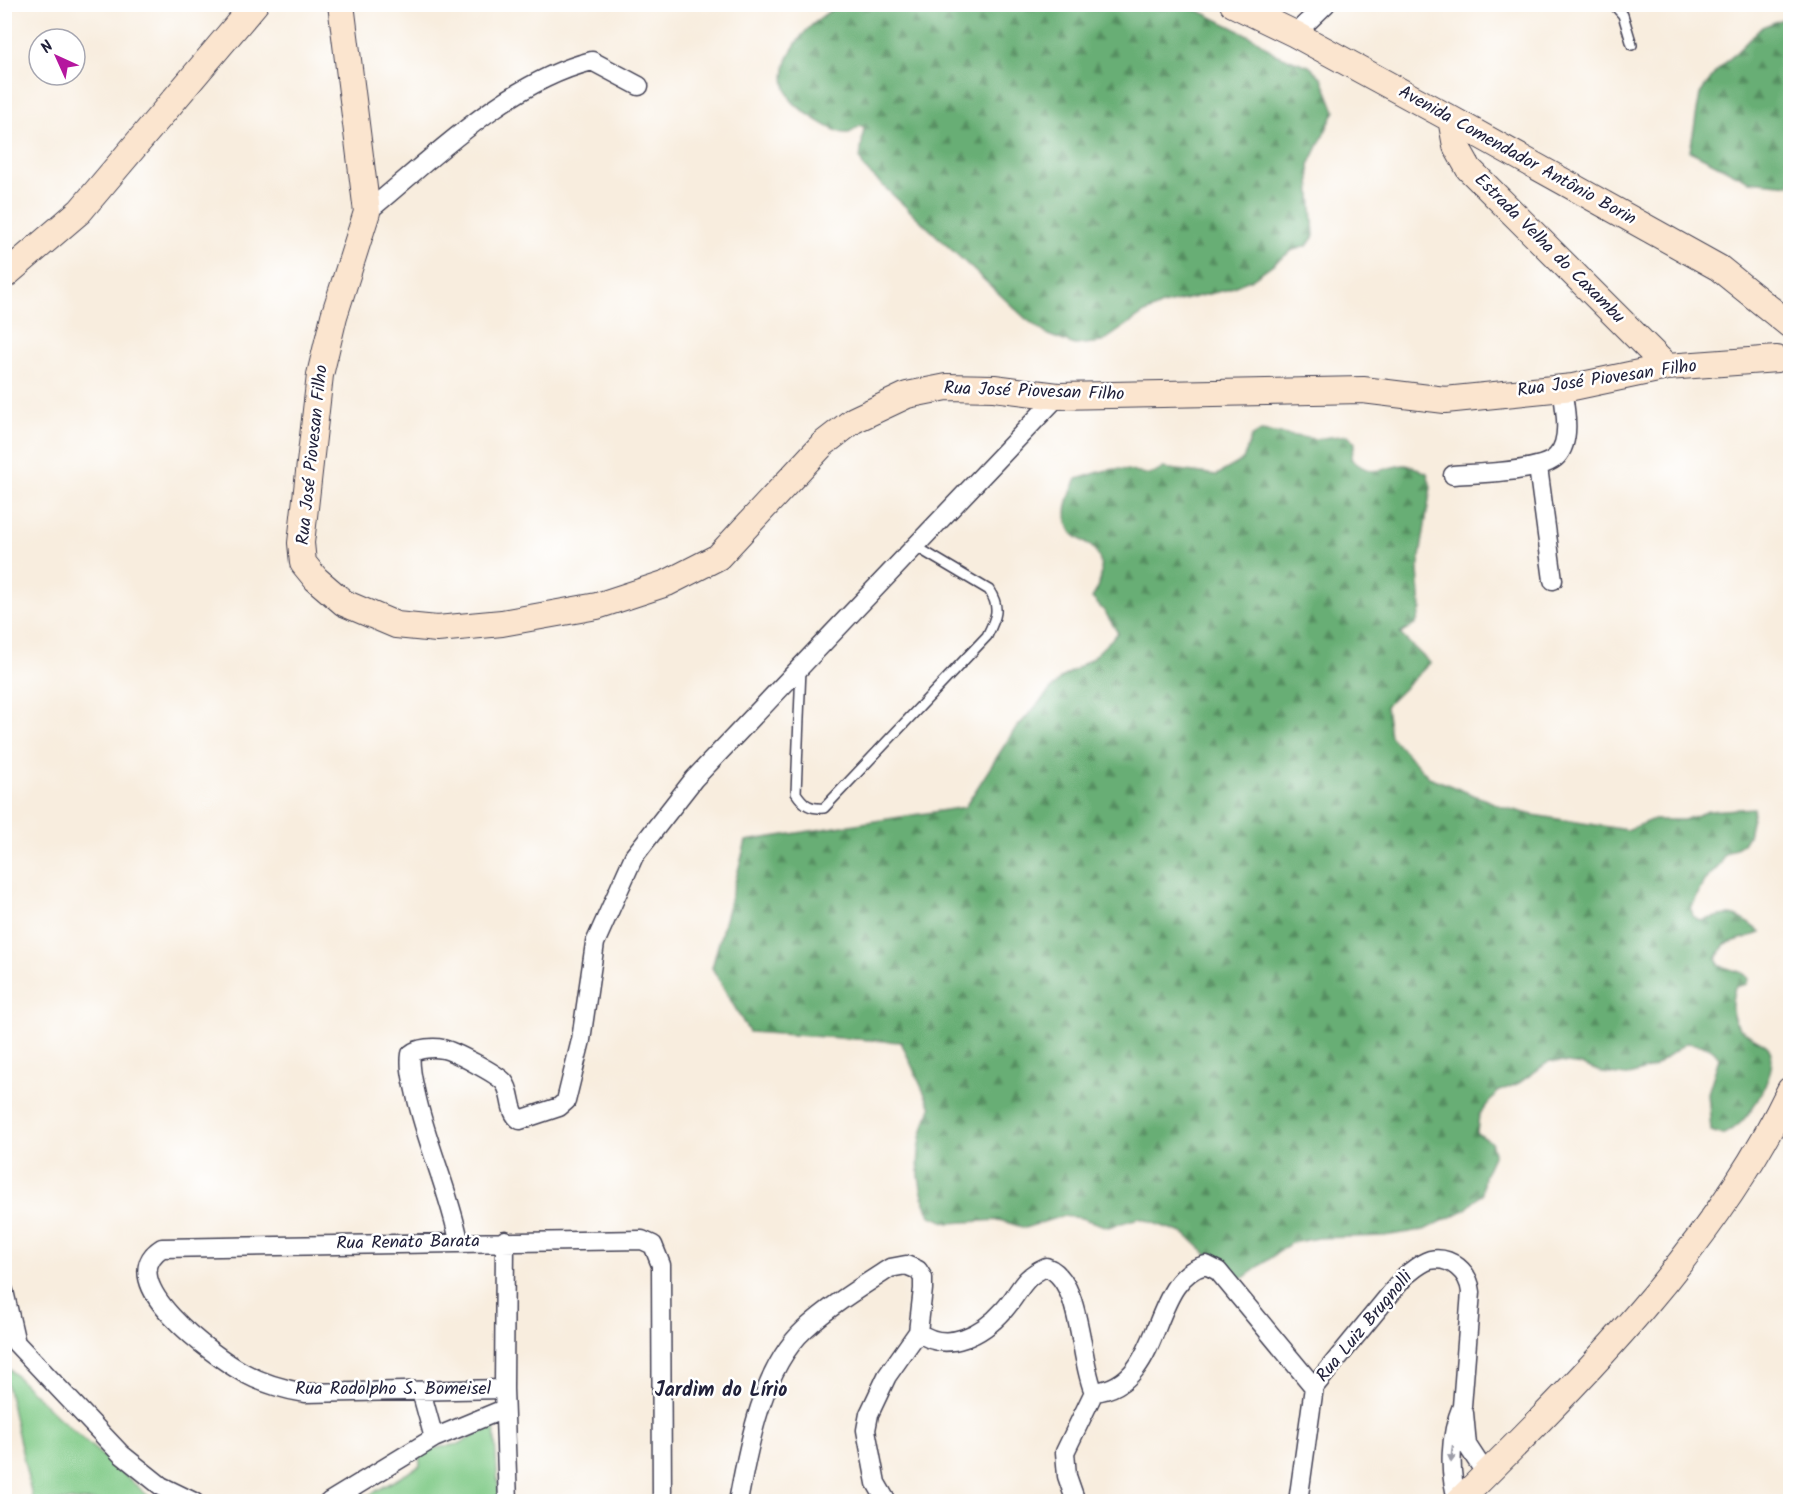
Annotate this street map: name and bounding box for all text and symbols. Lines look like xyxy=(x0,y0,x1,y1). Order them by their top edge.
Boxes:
north arrow xyxy=(27,27,87,87)
text: N xyxy=(35,35,60,60)
street label: Avenida Comendador Antônio Borin xyxy=(1393,78,1641,234)
street label: Estrada Velha do Caxambu xyxy=(1467,167,1632,332)
street label: Rua José Piovesan Filho xyxy=(1515,352,1699,406)
street label: Rua José Piovesan Filho xyxy=(289,364,337,546)
street label: Rua José Piovesan Filho xyxy=(943,374,1125,410)
street label: Rua Renato Barata xyxy=(336,1227,480,1259)
street label: Rua Luiz Brugnolli xyxy=(1309,1264,1421,1389)
street label: Rua Rodolpho S. Bomeisel xyxy=(295,1375,492,1404)
district label: Jardim do Lírio xyxy=(655,1375,787,1407)
one-way arrow xyxy=(1448,1444,1457,1463)

